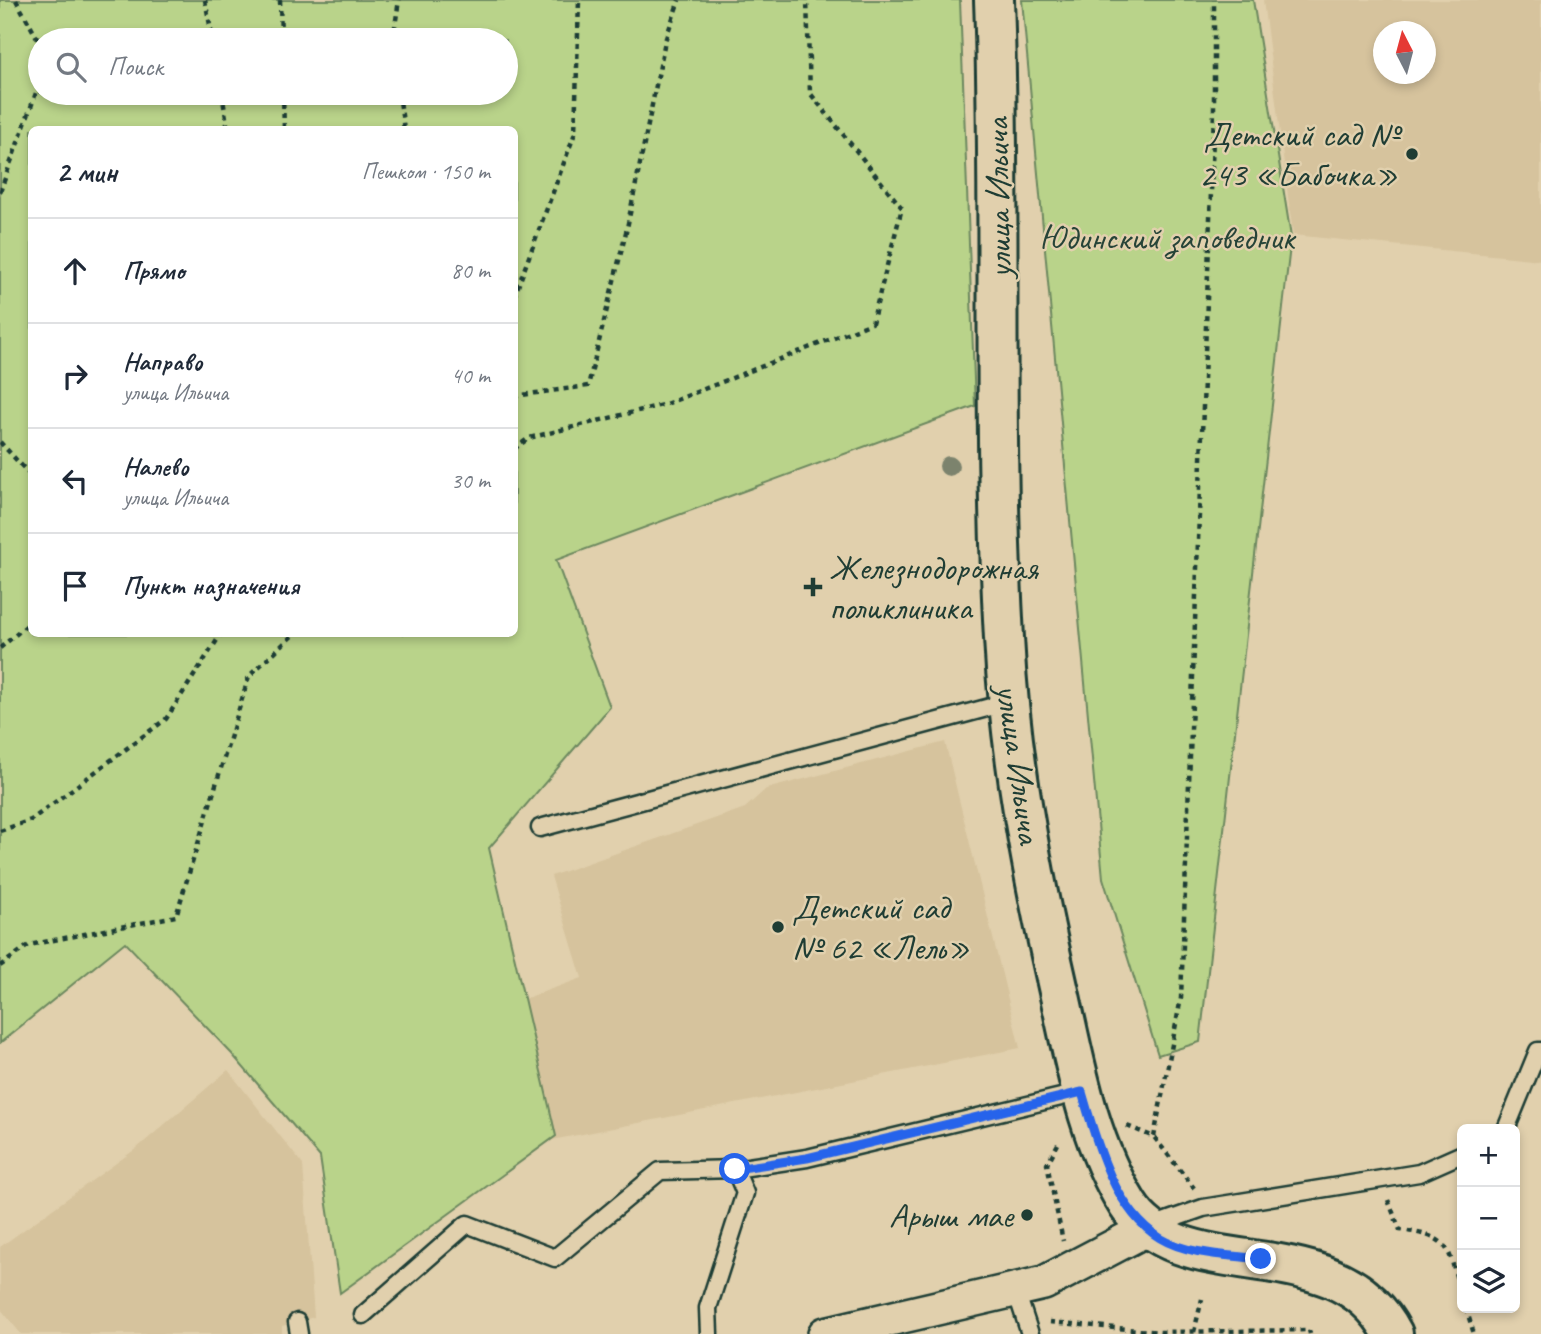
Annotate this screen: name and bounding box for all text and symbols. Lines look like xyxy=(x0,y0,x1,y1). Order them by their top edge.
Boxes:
north arrow xyxy=(1373,21,1436,84)
search box xyxy=(28,28,518,105)
icon: search xyxy=(52,48,90,86)
text: Поиск xyxy=(108,50,163,83)
place label: Детский сад № 243 «Бабочка» xyxy=(1199,112,1403,197)
street label: улица Ильича xyxy=(974,116,1022,281)
marker: Детский сад № 243 «Бабочка» xyxy=(1404,146,1420,162)
text: 2 мин xyxy=(56,153,117,191)
text: Пешком · 150 m xyxy=(362,157,490,186)
park label: Юдинский заповедник xyxy=(1040,215,1297,260)
icon: ahead xyxy=(56,252,94,290)
text: Прямо xyxy=(123,254,185,287)
text: 80 m xyxy=(451,256,490,285)
text: Направо xyxy=(123,345,202,378)
icon: right xyxy=(56,357,94,395)
text: 40 m xyxy=(451,361,490,390)
text: улица Ильича xyxy=(123,378,228,407)
text: Налево xyxy=(123,450,189,483)
icon: left xyxy=(56,462,94,500)
text: 30 m xyxy=(451,466,490,495)
text: улица Ильича xyxy=(123,483,228,512)
place label: Железнодорожная поликлиника xyxy=(829,545,1039,630)
icon: arrive xyxy=(56,567,94,605)
text: Пункт назначения xyxy=(123,569,299,602)
marker: Железнодорожная поликлиника xyxy=(803,577,823,597)
street label: улица Ильича xyxy=(985,680,1053,848)
place label: Детский сад № 62 «Лель» xyxy=(792,885,970,970)
marker: Детский сад № 62 «Лель» xyxy=(770,919,786,935)
map controls xyxy=(1457,1124,1520,1313)
button: + xyxy=(1457,1124,1520,1187)
route start xyxy=(719,1153,750,1184)
button: − xyxy=(1457,1187,1520,1250)
place label: Арыш мае xyxy=(889,1193,1016,1238)
marker: Арыш мае xyxy=(1019,1207,1035,1223)
route end xyxy=(1245,1243,1276,1274)
button: layers xyxy=(1457,1250,1520,1313)

